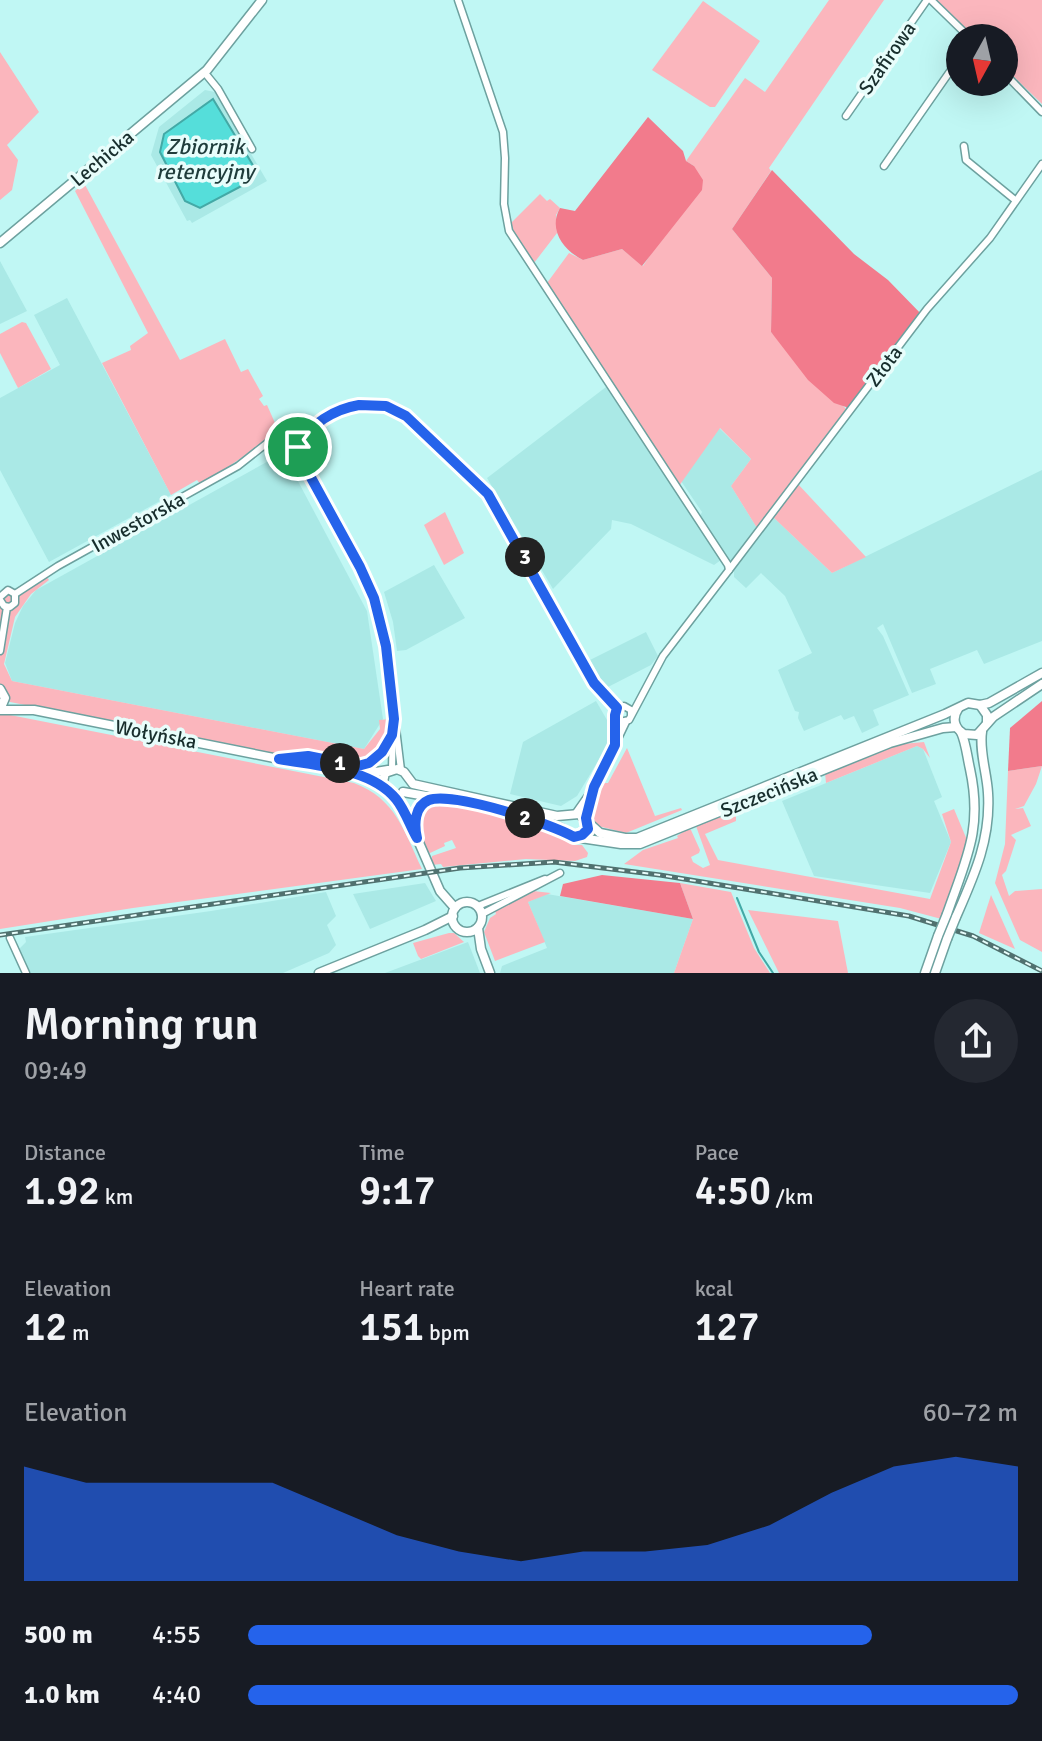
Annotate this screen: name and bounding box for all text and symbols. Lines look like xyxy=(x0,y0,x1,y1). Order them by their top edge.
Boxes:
street label: Szafirowa xyxy=(853,17,922,100)
north arrow xyxy=(946,24,1018,96)
map controls xyxy=(946,24,1018,96)
street label: Lechicka xyxy=(65,125,139,192)
water label: Zbiornik retencyjny xyxy=(156,133,257,185)
street label: Złota xyxy=(861,341,908,392)
pin xyxy=(264,413,332,481)
icon: arrive xyxy=(276,425,320,469)
street label: Inwestorska xyxy=(87,487,189,558)
pin: 3 xyxy=(505,537,545,577)
text: 3 xyxy=(519,543,531,570)
street label: Wołyńska xyxy=(113,714,199,755)
pin: 1 xyxy=(320,743,360,783)
text: 1 xyxy=(334,749,346,776)
street label: Szczecińska xyxy=(717,762,821,823)
pin: 2 xyxy=(505,798,545,838)
text: 2 xyxy=(519,804,531,831)
text: Morning run xyxy=(24,998,259,1052)
button: share xyxy=(934,999,1018,1083)
text: 09:49 xyxy=(24,1055,87,1087)
text: Distance xyxy=(24,1139,106,1166)
text: Time xyxy=(359,1139,405,1166)
text: Pace xyxy=(695,1139,739,1166)
text: 1.92 xyxy=(24,1166,100,1216)
text: 9:17 xyxy=(359,1166,435,1216)
text: 4:50 xyxy=(695,1166,771,1216)
text: km xyxy=(100,1183,133,1210)
text: /km xyxy=(771,1183,813,1210)
text: Elevation xyxy=(24,1275,112,1302)
text: Heart rate xyxy=(359,1275,455,1302)
text: kcal xyxy=(695,1275,733,1302)
text: 12 xyxy=(24,1302,67,1352)
text: 151 xyxy=(359,1302,424,1352)
text: 127 xyxy=(695,1302,759,1352)
text: m xyxy=(67,1319,90,1346)
text: bpm xyxy=(424,1319,470,1346)
text: Elevation xyxy=(24,1397,128,1429)
text: 60–72 m xyxy=(923,1397,1018,1429)
text: 500 m xyxy=(24,1619,93,1651)
text: 4:55 xyxy=(152,1619,201,1651)
text: 1.0 km xyxy=(24,1679,100,1711)
text: 4:40 xyxy=(152,1679,201,1711)

